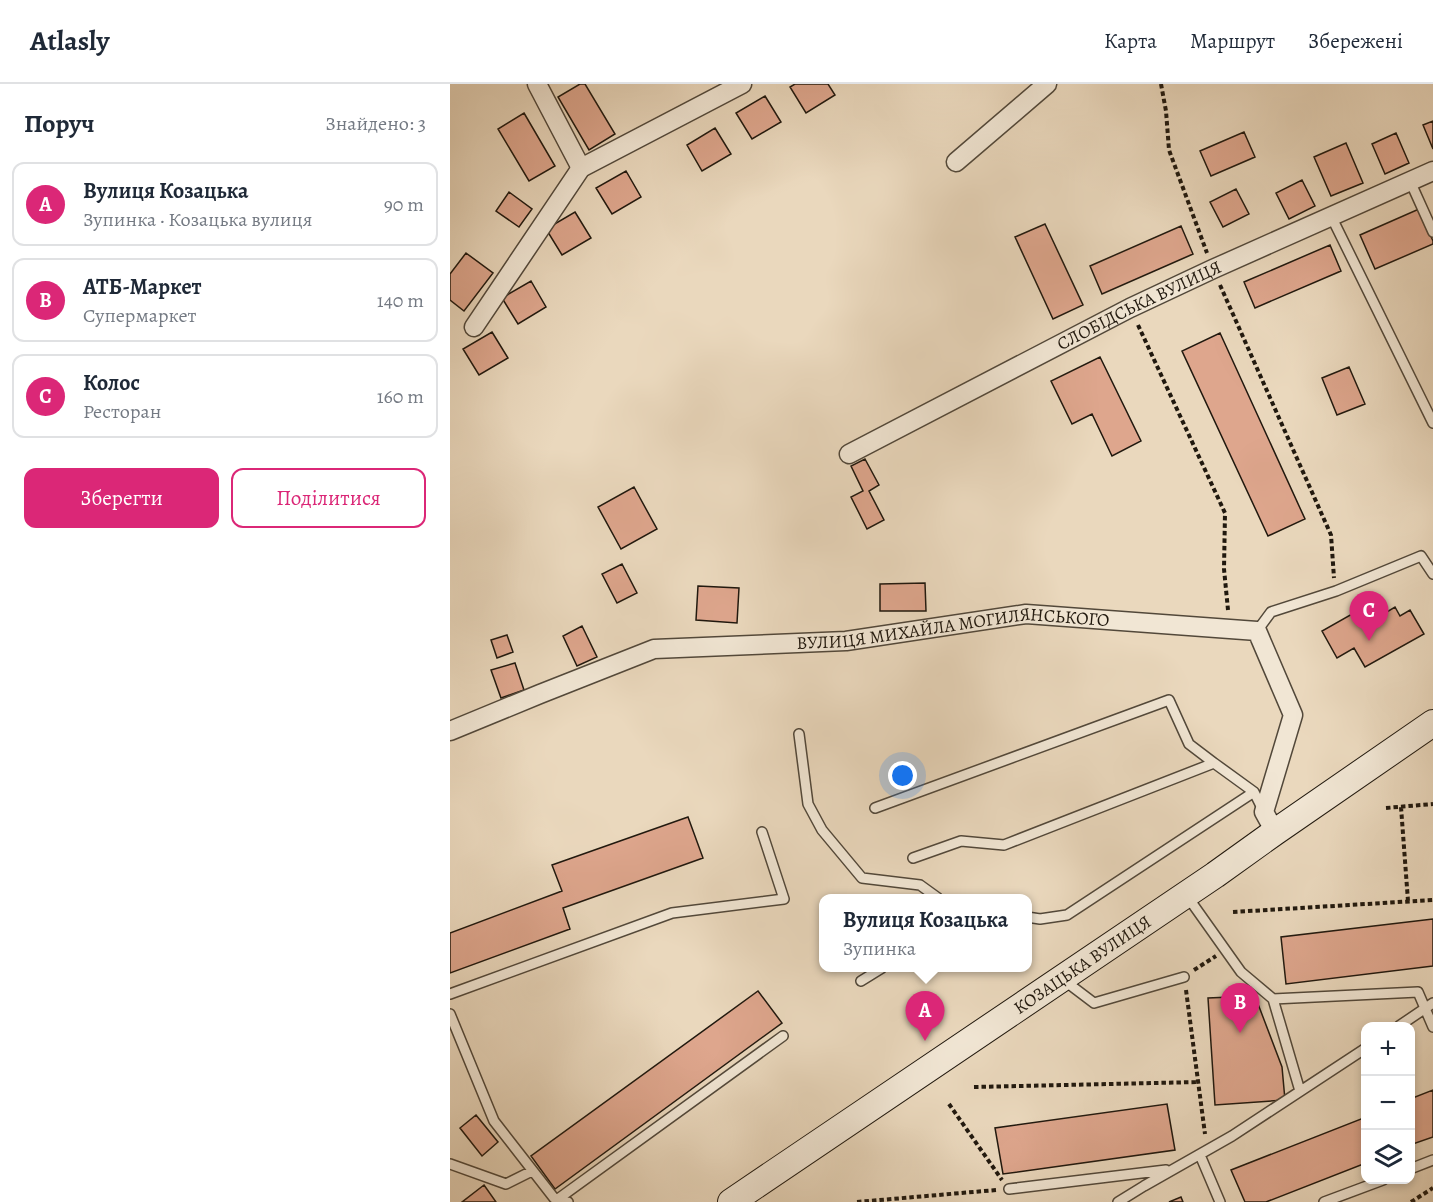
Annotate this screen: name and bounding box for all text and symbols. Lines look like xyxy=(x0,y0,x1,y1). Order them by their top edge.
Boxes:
text: Atlasly xyxy=(30,22,109,60)
text: Карта xyxy=(1104,27,1157,55)
text: Маршрут xyxy=(1190,27,1275,55)
text: Збережені xyxy=(1308,27,1403,55)
text: Поруч xyxy=(24,106,95,141)
text: Знайдено: 3 xyxy=(325,110,426,137)
text: Вулиця Козацька xyxy=(83,176,249,206)
text: A xyxy=(39,191,52,218)
text: 90 m xyxy=(384,191,424,218)
text: Зупинка · Козацька вулиця xyxy=(83,206,312,233)
street label: СЛОБІДСЬКА ВУЛИЦЯ xyxy=(1053,255,1225,356)
text: АТБ-Маркет xyxy=(83,272,202,302)
text: B xyxy=(39,287,52,314)
text: 140 m xyxy=(377,287,424,314)
text: Супермаркет xyxy=(83,302,197,329)
text: Колос xyxy=(83,368,140,398)
text: C xyxy=(39,383,52,410)
text: 160 m xyxy=(377,383,424,410)
text: Ресторан xyxy=(83,398,161,425)
button: Зберегти xyxy=(24,468,219,528)
button: Поділитися xyxy=(231,468,426,528)
pin: C xyxy=(1350,592,1388,641)
street label: ВУЛИЦЯ МИХАЙЛА МОГИЛЯНСЬКОГО xyxy=(796,601,1110,655)
your location xyxy=(888,761,917,790)
popup xyxy=(819,894,1032,972)
text: Вулиця Козацька xyxy=(843,905,1008,935)
street label: КОЗАЦЬКА ВУЛИЦЯ xyxy=(1009,910,1156,1020)
text: Зупинка xyxy=(843,935,916,962)
pin: B xyxy=(1220,984,1260,1033)
pin: A xyxy=(906,992,944,1041)
map controls xyxy=(1361,1022,1415,1184)
button: + xyxy=(1361,1022,1415,1076)
button: − xyxy=(1361,1076,1415,1130)
button: layers xyxy=(1361,1130,1415,1184)

